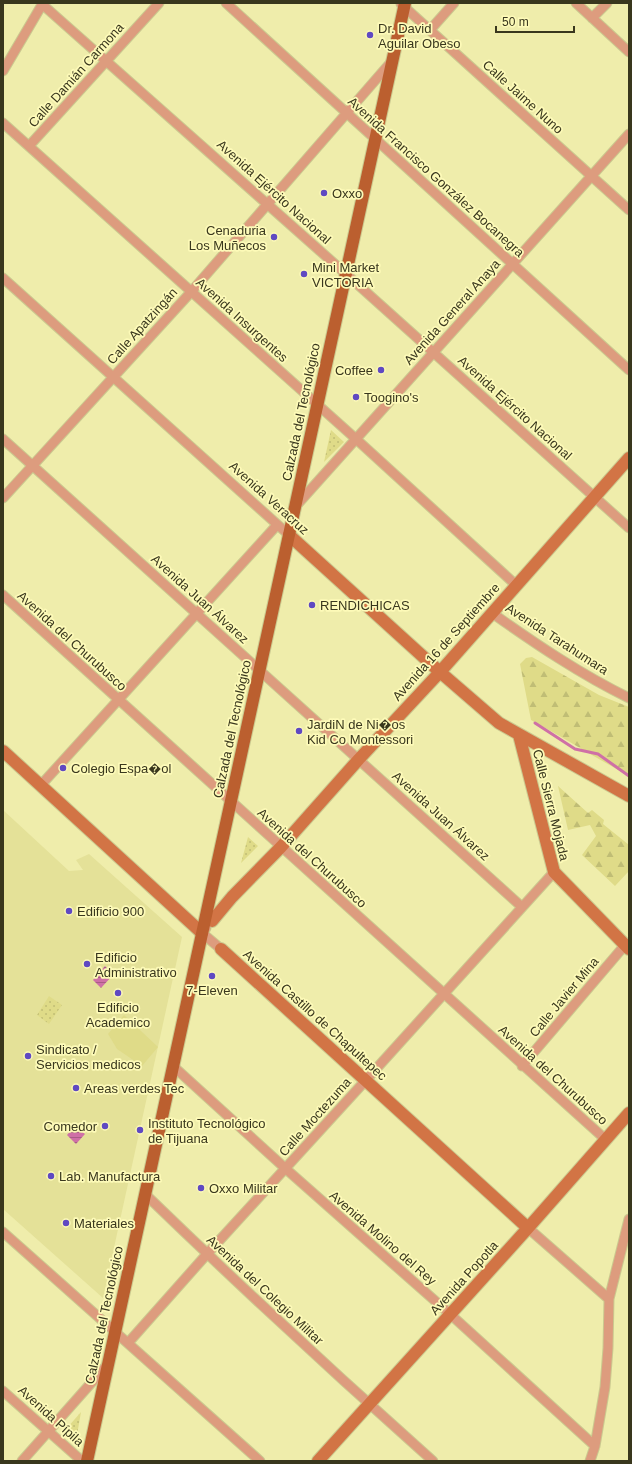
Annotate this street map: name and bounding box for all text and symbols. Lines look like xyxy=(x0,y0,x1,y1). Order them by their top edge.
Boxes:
scale bar xyxy=(496,8,574,34)
text: 50 m xyxy=(502,15,529,29)
street label: Calle Damián Carmona xyxy=(25,19,127,130)
place label: Dr. David Aguilar Obeso xyxy=(378,21,460,51)
marker: Dr. David Aguilar Obeso xyxy=(365,30,375,40)
street label: Calle Jaime Nuno xyxy=(480,57,566,137)
street label: Avenida Francisco González Bocanegra xyxy=(345,94,528,261)
street label: Avenida Ejército Nacional xyxy=(214,137,334,247)
place label: Oxxo xyxy=(332,186,362,201)
marker: Oxxo xyxy=(319,188,329,198)
place label: Cenaduria Los Muñecos xyxy=(189,223,267,253)
marker: Cenaduria Los Muñecos xyxy=(269,232,279,242)
street label: Avenida General Anaya xyxy=(401,256,504,368)
place label: Mini Market VICTORIA xyxy=(312,260,380,290)
marker: Mini Market VICTORIA xyxy=(299,269,309,279)
street label: Avenida Insurgentes xyxy=(193,275,291,365)
street label: Calle Apatzingán xyxy=(104,285,180,367)
street label: Calzada del Tecnológico xyxy=(279,342,323,482)
street label: Avenida Ejército Nacional xyxy=(455,353,575,463)
place label: Coffee xyxy=(335,363,373,378)
marker: Coffee xyxy=(376,365,386,375)
place label: Toogino's xyxy=(364,390,419,405)
marker: Toogino's xyxy=(351,392,361,402)
street label: Avenida Veracruz xyxy=(226,458,312,538)
street label: Avenida Juan Álvarez xyxy=(148,551,252,647)
street label: Avenida 16 de Septiembre xyxy=(389,580,503,704)
street label: Avenida del Churubusco xyxy=(14,588,130,694)
place label: RENDICHICAS xyxy=(320,598,410,613)
marker: RENDICHICAS xyxy=(307,600,317,610)
street label: Avenida Tarahumara xyxy=(503,600,612,678)
street label: Calzada del Tecnológico xyxy=(210,659,254,799)
place label: JardiN de Ni�os Kid Co Montessori xyxy=(307,717,413,747)
marker: JardiN de Ni�os Kid Co Montessori xyxy=(294,726,304,736)
street label: Calle Sierra Mojada xyxy=(530,748,572,863)
place label: Colegio Espa�ol xyxy=(71,761,172,776)
marker: Colegio Espa�ol xyxy=(58,763,68,773)
street label: Avenida Juan Álvarez xyxy=(389,768,493,864)
street label: Avenida del Churubusco xyxy=(254,805,370,911)
place label: Edificio 900 xyxy=(77,904,144,919)
marker: Edificio 900 xyxy=(64,906,74,916)
street label: Avenida Castillo de Chapultepec xyxy=(240,947,390,1084)
place label: Edificio Administrativo xyxy=(95,950,177,980)
street label: Calle Javier Mina xyxy=(526,953,602,1040)
marker: Edificio Administrativo xyxy=(82,959,92,969)
marker: 7-Eleven xyxy=(207,971,217,981)
place label: 7-Eleven xyxy=(186,983,238,998)
marker: Edificio Academico xyxy=(113,988,123,998)
place label: Edificio Academico xyxy=(86,1000,150,1030)
street label: Avenida del Churubusco xyxy=(495,1022,611,1128)
place label: Sindicato / Servicios medicos xyxy=(36,1042,141,1072)
marker: Sindicato / Servicios medicos xyxy=(23,1051,33,1061)
street label: Calle Moctezuma xyxy=(276,1074,355,1159)
place label: Areas verdes Tec xyxy=(84,1081,185,1096)
marker: Areas verdes Tec xyxy=(71,1083,81,1093)
place label: Instituto Tecnológico de Tijuana xyxy=(148,1116,266,1146)
place label: Comedor xyxy=(44,1119,98,1134)
marker: Comedor xyxy=(100,1121,110,1131)
marker: Instituto Tecnológico de Tijuana xyxy=(135,1125,145,1135)
place label: Lab. Manufactura xyxy=(59,1169,161,1184)
marker: Lab. Manufactura xyxy=(46,1171,56,1181)
place label: Oxxo Militar xyxy=(209,1181,278,1196)
marker: Oxxo Militar xyxy=(196,1183,206,1193)
street label: Avenida Molino del Rey xyxy=(327,1188,440,1289)
place label: Materiales xyxy=(74,1216,134,1231)
marker: Materiales xyxy=(61,1218,71,1228)
street label: Avenida del Colegio Militar xyxy=(204,1232,327,1348)
street label: Avenida Popotla xyxy=(427,1237,502,1318)
street label: Calzada del Tecnológico xyxy=(82,1245,126,1385)
street label: Avenida Pípila xyxy=(15,1383,87,1450)

